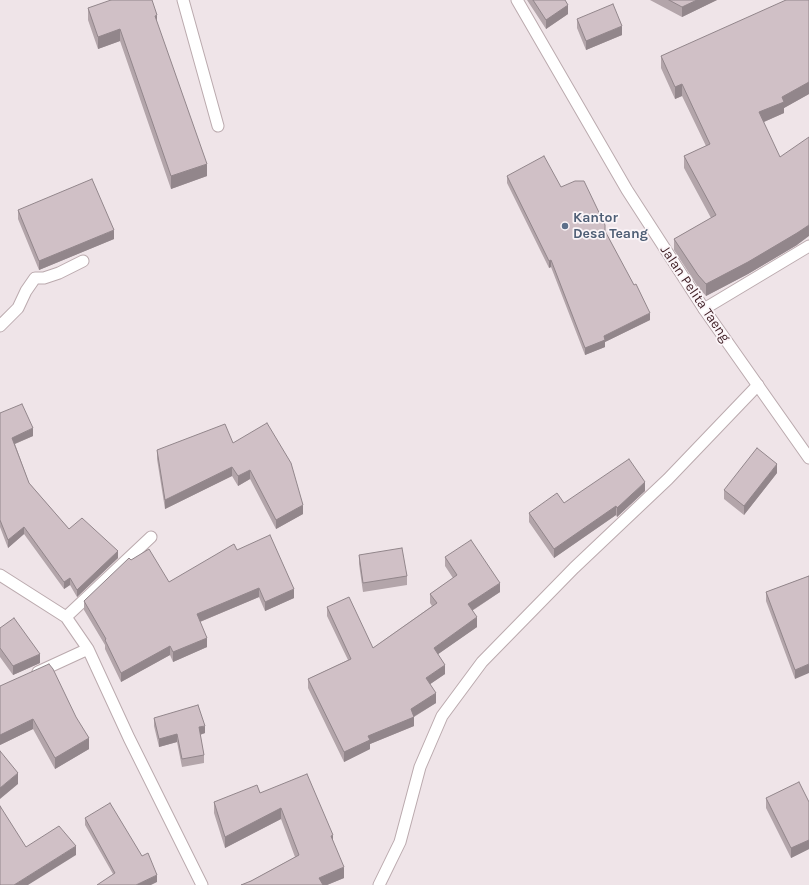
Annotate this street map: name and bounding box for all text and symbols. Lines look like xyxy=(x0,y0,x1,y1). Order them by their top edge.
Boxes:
place label: Kantor Desa Teang xyxy=(573,210,648,242)
marker: Kantor Desa Teang xyxy=(560,221,570,231)
street label: Jalan Pelita Taeng xyxy=(656,242,734,346)

